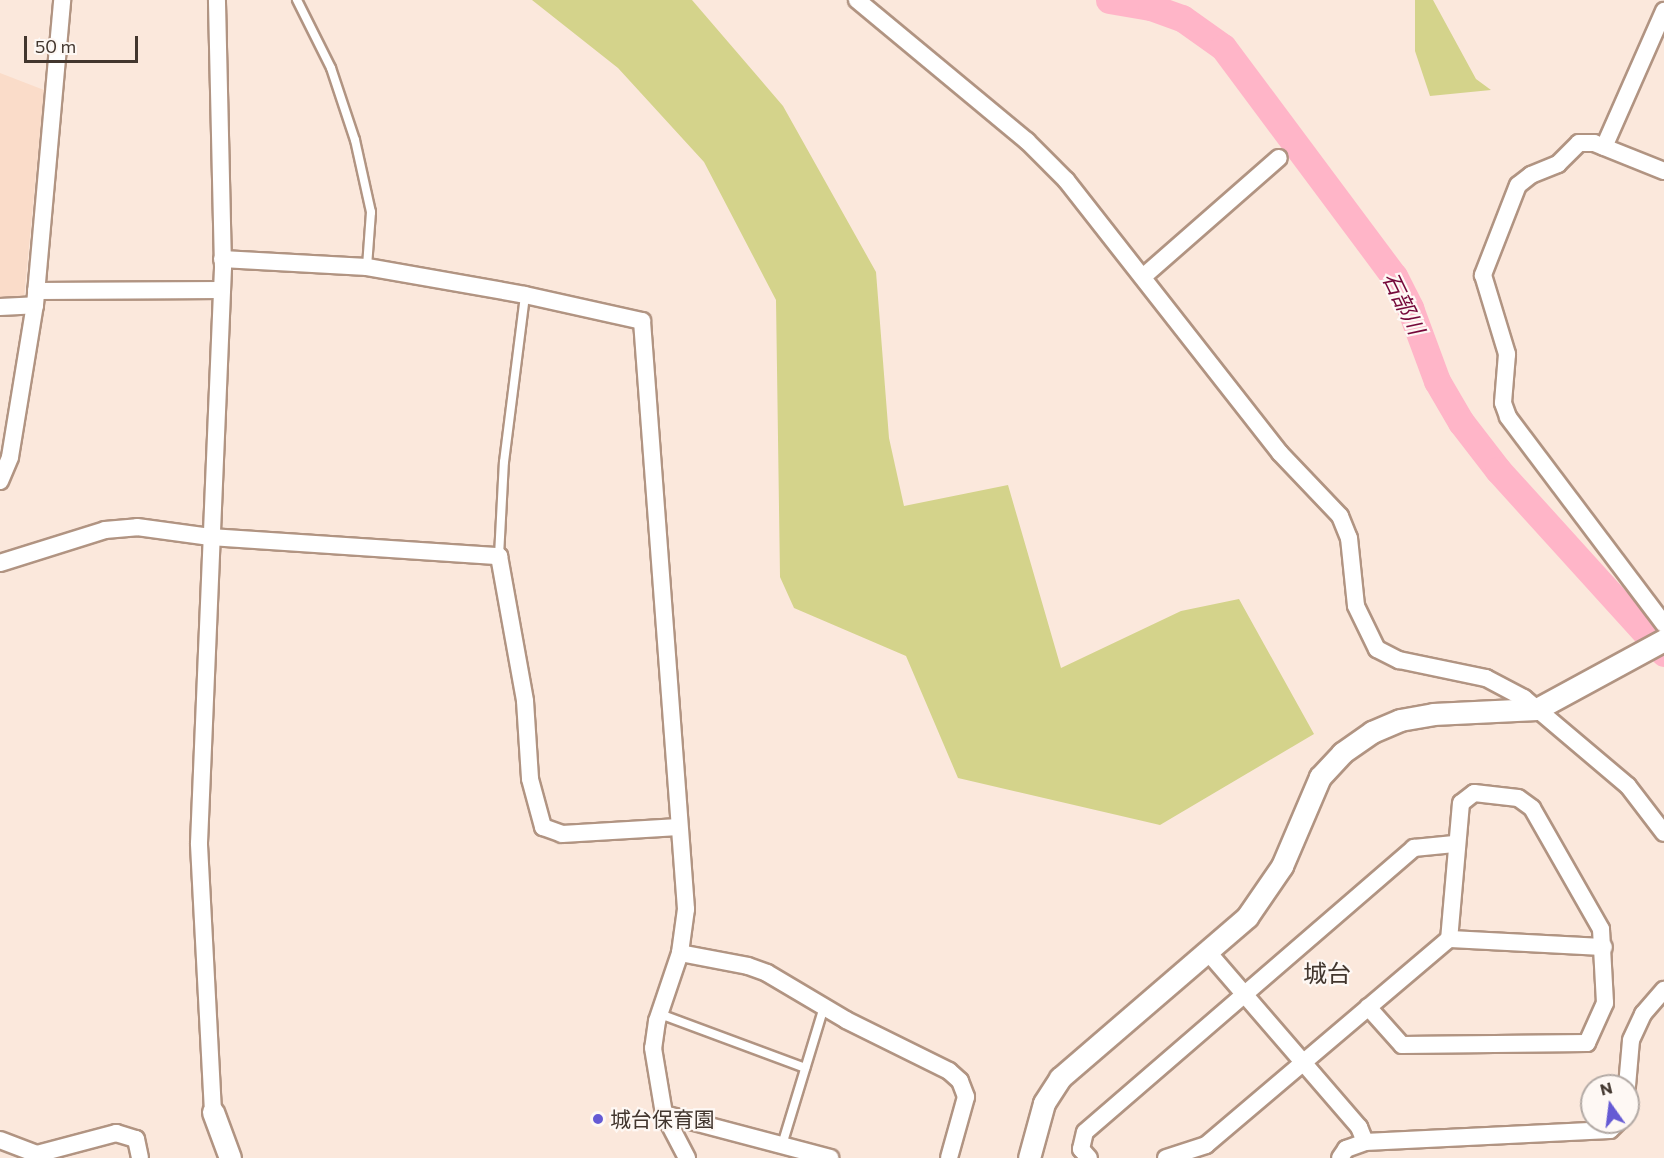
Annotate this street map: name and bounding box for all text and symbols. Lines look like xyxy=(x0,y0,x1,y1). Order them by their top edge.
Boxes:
scale bar xyxy=(27,24,141,62)
text: 50 m xyxy=(35,35,76,57)
water label: 石部川 xyxy=(1378,268,1430,338)
district label: 城台 xyxy=(1303,959,1351,987)
north arrow xyxy=(1580,1074,1640,1134)
text: N xyxy=(1598,1077,1614,1099)
place label: 城台保育園 xyxy=(610,1106,715,1132)
marker: 城台保育園 xyxy=(591,1112,605,1126)

